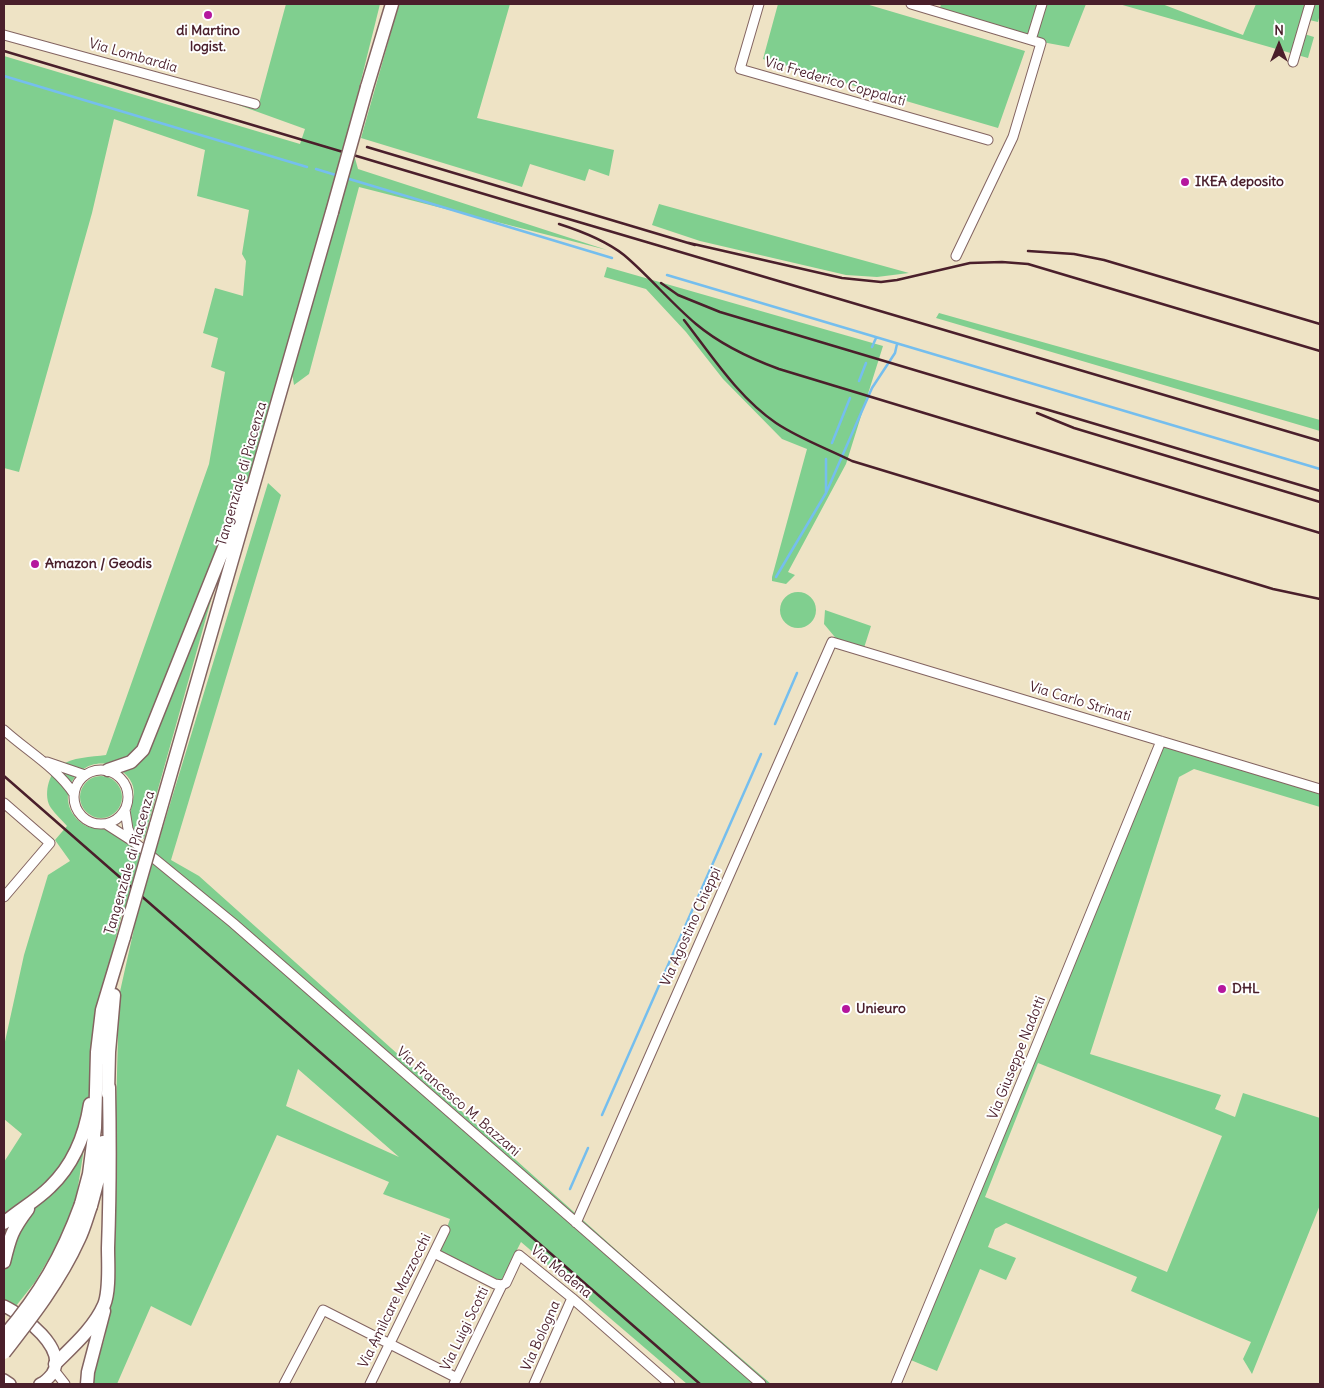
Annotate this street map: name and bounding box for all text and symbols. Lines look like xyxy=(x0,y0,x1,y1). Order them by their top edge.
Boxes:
marker: di Martino logist. xyxy=(202,9,214,21)
north arrow xyxy=(1254,20,1304,70)
text: N xyxy=(1274,21,1284,39)
place label: di Martino logist. xyxy=(176,23,240,56)
street label: Via Lombardia xyxy=(87,35,179,77)
street label: Via Frederico Coppalati xyxy=(763,54,907,110)
place label: IKEA deposito xyxy=(1195,174,1284,190)
marker: IKEA deposito xyxy=(1179,176,1191,188)
street label: Tangenziale di Piacenza xyxy=(213,400,271,548)
place label: Amazon / Geodis xyxy=(45,556,152,572)
marker: Amazon / Geodis xyxy=(29,558,41,570)
street label: Via Carlo Strinati xyxy=(1027,679,1133,725)
street label: Tangenziale di Piacenza xyxy=(101,789,159,937)
street label: Via Agostino Chieppi xyxy=(657,865,725,989)
place label: DHL xyxy=(1232,981,1260,997)
marker: DHL xyxy=(1216,983,1228,995)
street label: Via Giuseppe Nadotti xyxy=(985,994,1049,1122)
place label: Unieuro xyxy=(856,1001,906,1017)
marker: Unieuro xyxy=(840,1003,852,1015)
street label: Via Francesco M. Bazzani xyxy=(393,1044,523,1160)
street label: Via Amilcare Mazzocchi xyxy=(355,1231,435,1371)
street label: Via Modena xyxy=(527,1242,595,1302)
street label: Via Luigi Scotti xyxy=(437,1284,493,1374)
street label: Via Bologna xyxy=(518,1298,564,1374)

